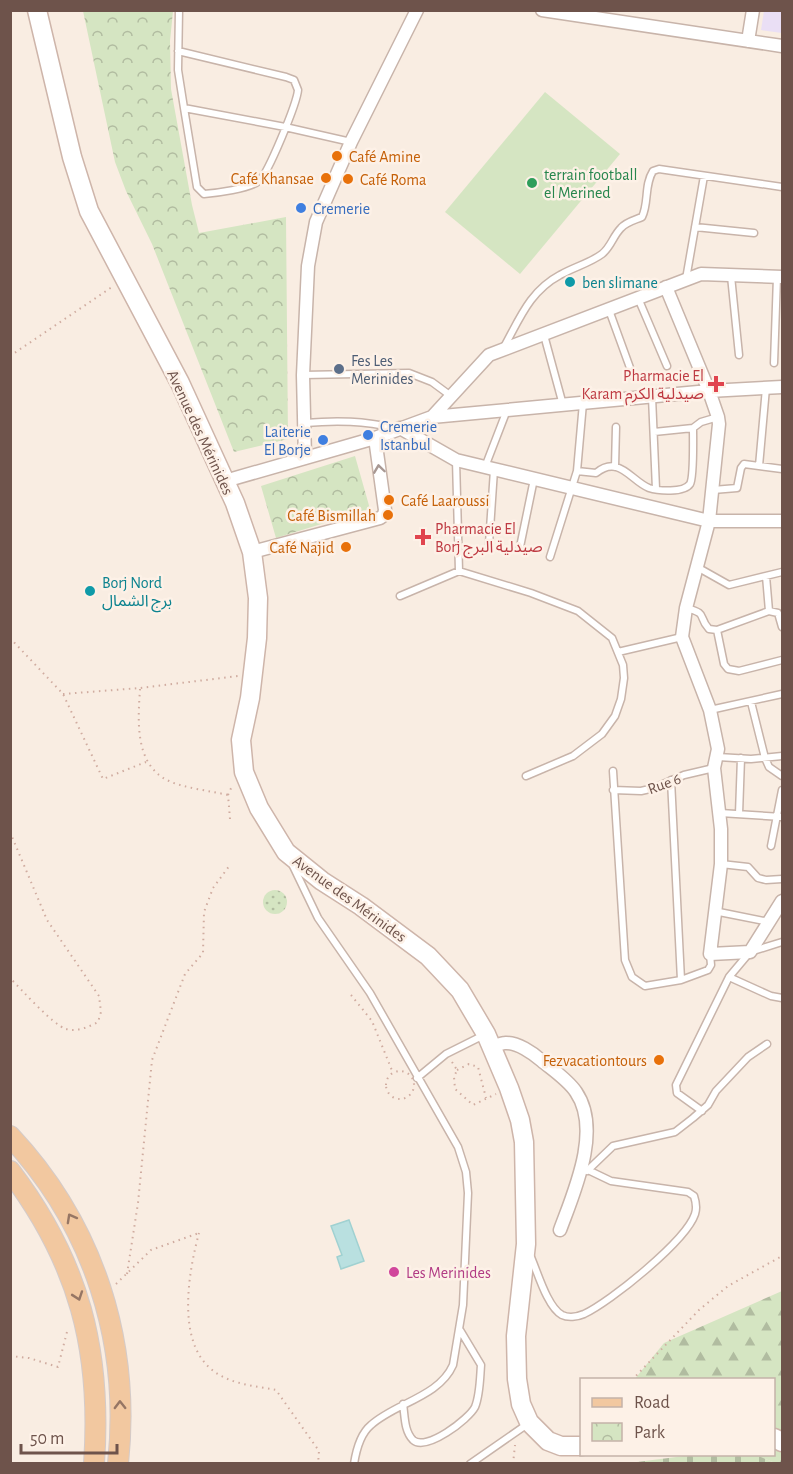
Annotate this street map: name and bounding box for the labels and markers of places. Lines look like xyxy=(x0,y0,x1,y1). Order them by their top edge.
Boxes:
marker: Café Amine xyxy=(330,149,344,163)
place label: Café Amine xyxy=(349,149,421,165)
place label: terrain football el Merined xyxy=(544,167,638,201)
place label: Café Khansae xyxy=(231,171,314,187)
marker: Café Khansae xyxy=(319,171,333,185)
marker: Café Roma xyxy=(341,172,355,186)
place label: Café Roma xyxy=(360,172,426,188)
marker: terrain football el Merined xyxy=(525,176,539,190)
marker: Cremerie xyxy=(294,201,308,215)
place label: Cremerie xyxy=(313,201,370,217)
marker: ben slimane xyxy=(563,275,577,289)
place label: ben slimane xyxy=(582,275,658,291)
place label: Fes Les Merinides xyxy=(351,353,414,387)
marker: Fes Les Merinides xyxy=(332,362,346,376)
place label: Pharmacie El Karam صيدلية الكرم xyxy=(581,368,704,406)
marker: Pharmacie El Karam صيدلية الكرم xyxy=(709,377,723,391)
place label: Cremerie Istanbul xyxy=(380,419,437,453)
place label: Laiterie El Borje xyxy=(264,424,311,459)
marker: Cremerie Istanbul xyxy=(361,428,375,442)
marker: Laiterie El Borje xyxy=(316,433,330,447)
marker: Café Laaroussi xyxy=(382,493,396,507)
place label: Café Laaroussi xyxy=(401,493,489,509)
place label: Café Bismillah xyxy=(287,508,376,524)
marker: Café Bismillah xyxy=(381,508,395,522)
place label: Pharmacie El Borj صيدلية البرج xyxy=(435,521,543,559)
marker: Pharmacie El Borj صيدلية البرج xyxy=(416,530,430,544)
place label: Café Najid xyxy=(269,540,334,557)
marker: Café Najid xyxy=(339,540,353,554)
place label: Borj Nord برج الشمال xyxy=(102,575,172,613)
marker: Borj Nord برج الشمال xyxy=(83,584,97,598)
place label: Fezvacationtours xyxy=(543,1053,647,1069)
marker: Fezvacationtours xyxy=(652,1053,666,1067)
marker: Les Merinides xyxy=(387,1265,401,1279)
place label: Les Merinides xyxy=(406,1265,491,1281)

